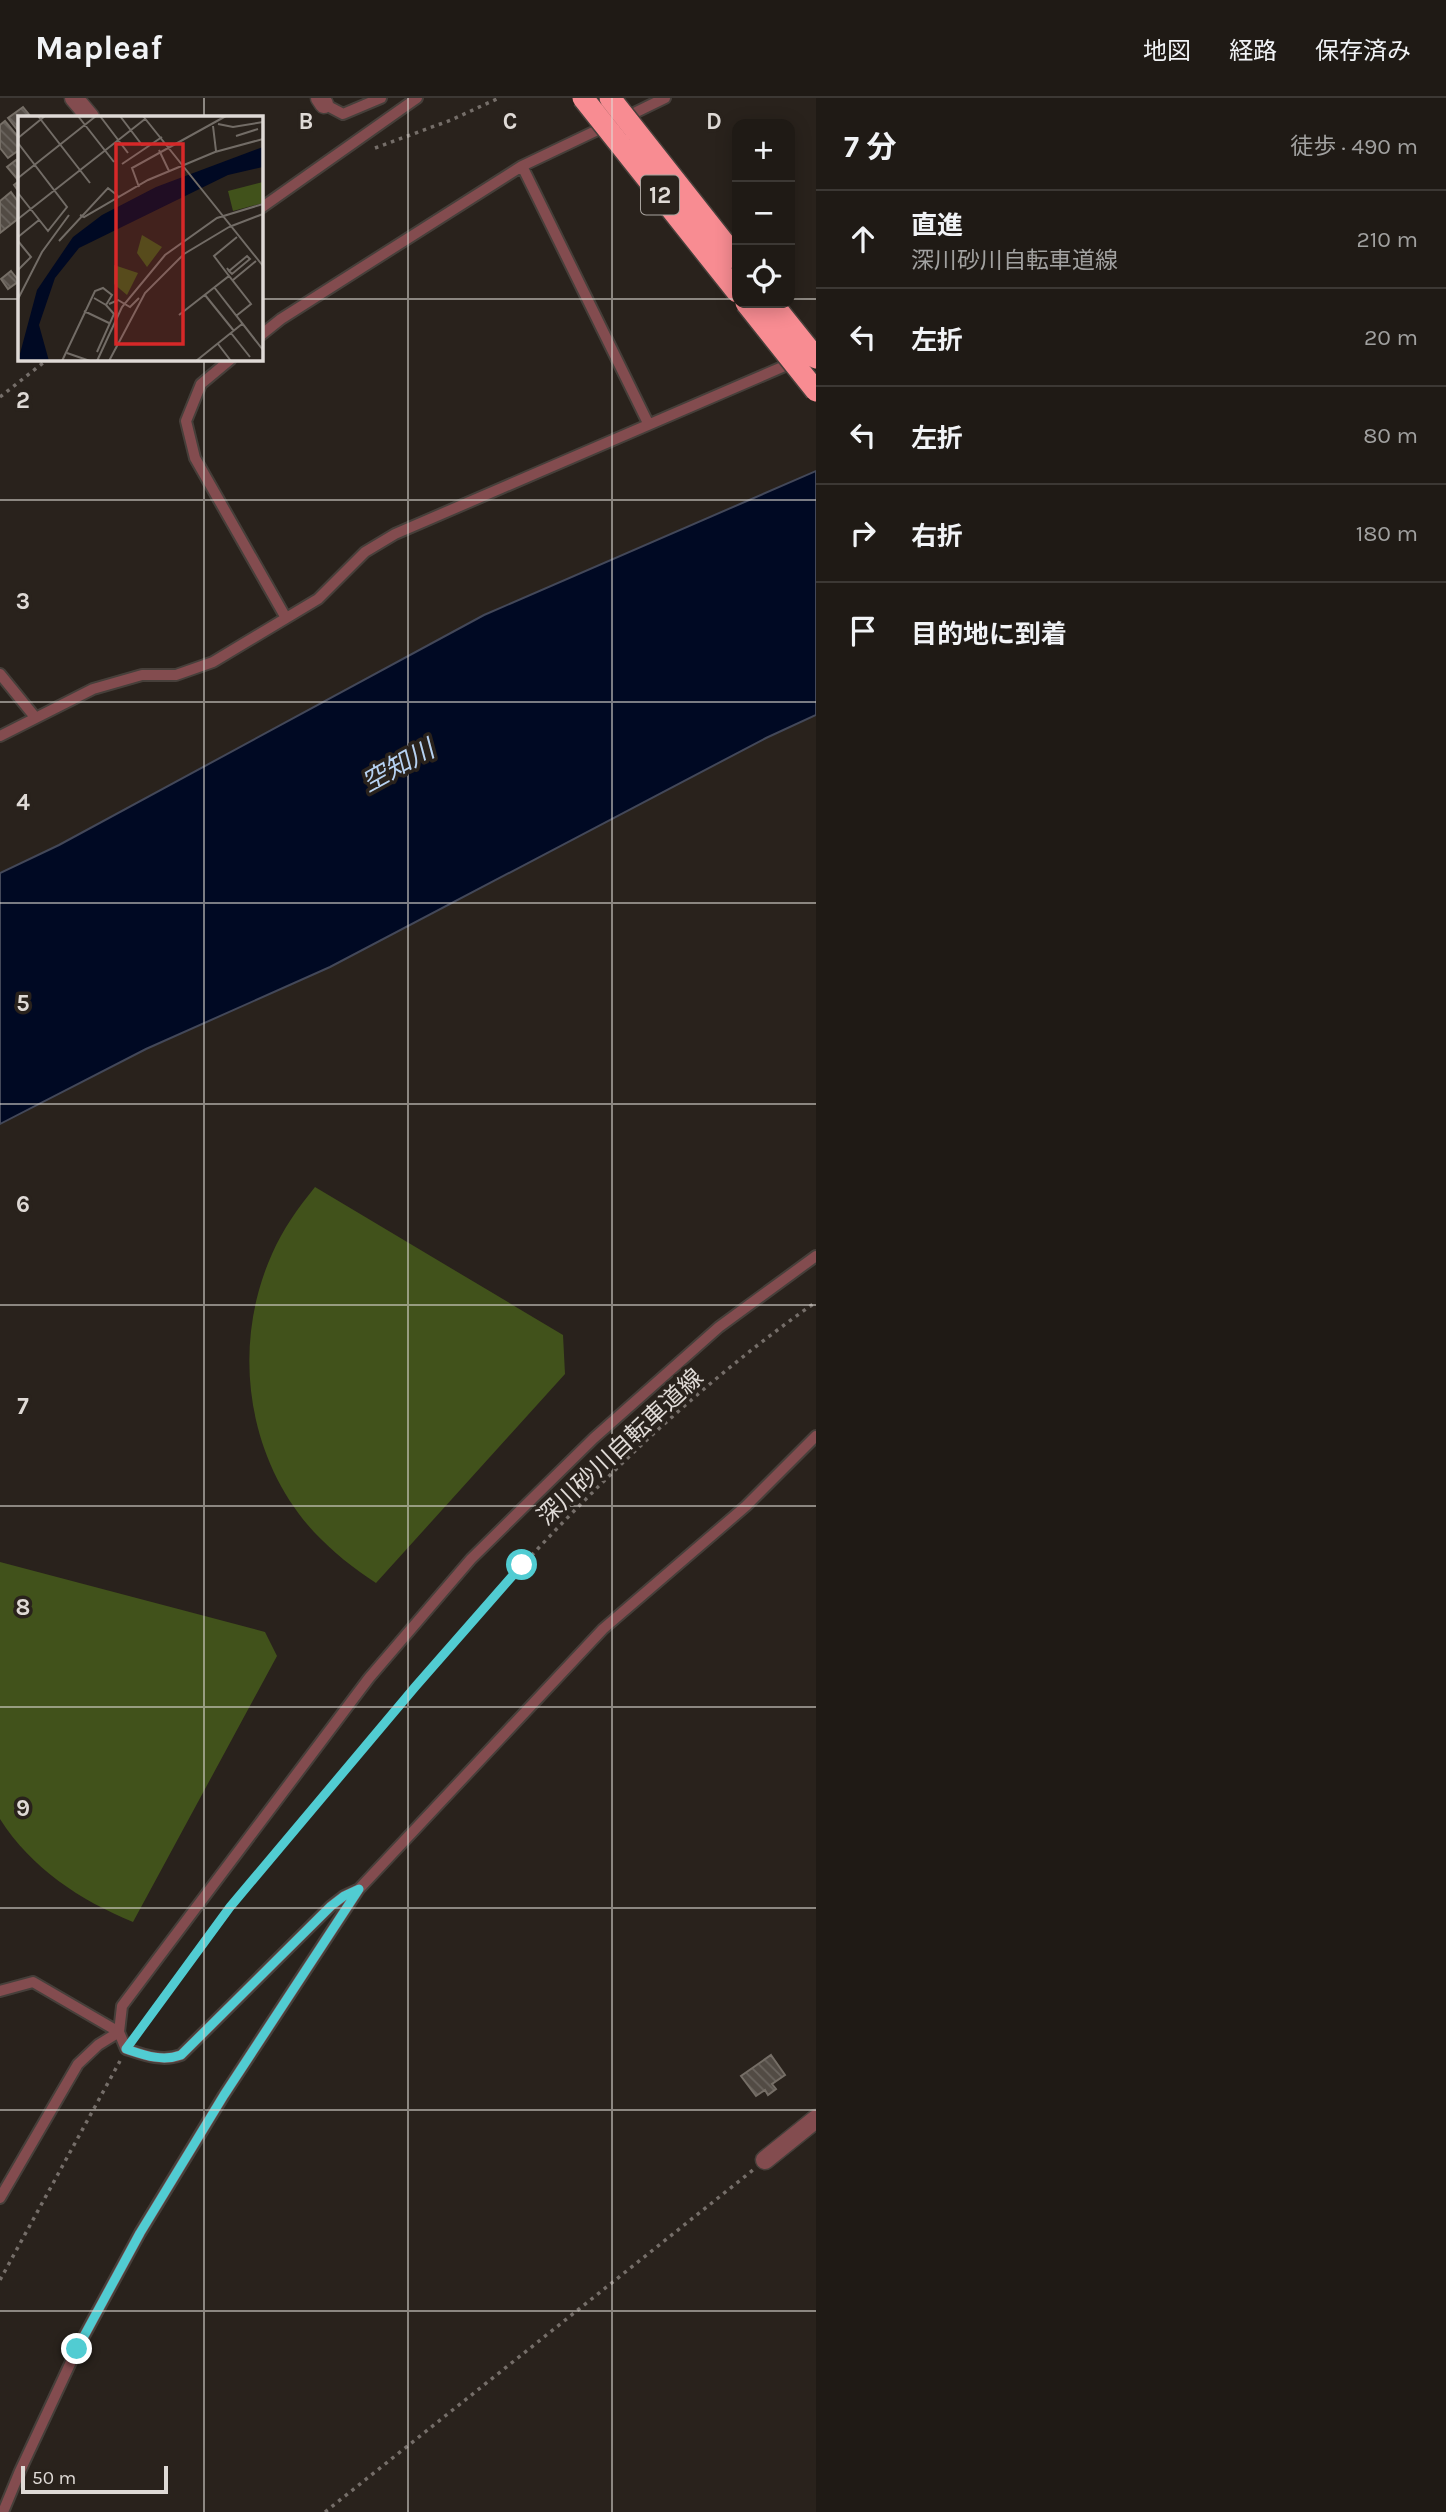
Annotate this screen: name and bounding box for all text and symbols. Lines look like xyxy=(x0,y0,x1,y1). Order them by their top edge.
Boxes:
text: Mapleaf xyxy=(35,29,162,67)
text: 地図 xyxy=(1143,37,1191,65)
text: 経路 xyxy=(1229,37,1277,65)
text: 保存済み xyxy=(1315,37,1411,65)
text: B xyxy=(299,108,313,135)
text: C xyxy=(503,108,517,135)
text: D xyxy=(706,108,722,135)
inset map xyxy=(18,116,262,360)
map controls xyxy=(732,119,795,308)
button: + xyxy=(732,119,795,182)
text: 7 分 xyxy=(844,129,897,165)
text: 徒歩 · 490 m xyxy=(1290,133,1418,160)
road number: 12 xyxy=(641,176,679,214)
button: − xyxy=(732,182,795,245)
text: 直進 xyxy=(911,210,963,241)
icon: ahead xyxy=(844,220,882,258)
text: 210 m xyxy=(1356,226,1418,253)
button: locate xyxy=(732,245,795,308)
text: 深川砂川自転車道線 xyxy=(911,247,1118,274)
icon: left xyxy=(844,318,882,356)
text: 20 m xyxy=(1364,324,1418,351)
text: 左折 xyxy=(911,325,963,356)
text: 2 xyxy=(16,387,30,414)
icon: left xyxy=(844,416,882,454)
text: 80 m xyxy=(1363,422,1418,449)
text: 左折 xyxy=(911,423,963,454)
icon: right xyxy=(844,514,882,552)
text: 180 m xyxy=(1356,520,1418,547)
text: 右折 xyxy=(911,521,963,552)
text: 3 xyxy=(16,588,30,615)
icon: arrive xyxy=(844,612,882,650)
text: 目的地に到着 xyxy=(911,619,1067,650)
water label: 空知川 xyxy=(356,732,442,798)
text: 4 xyxy=(16,789,30,816)
text: 5 xyxy=(16,990,30,1017)
text: 6 xyxy=(16,1191,30,1218)
street label: 深川砂川自転車道線 xyxy=(531,1363,709,1531)
text: 7 xyxy=(17,1393,29,1420)
route start xyxy=(506,1549,537,1580)
text: 8 xyxy=(16,1594,30,1621)
text: 9 xyxy=(16,1795,30,1822)
route end xyxy=(61,2333,92,2364)
scale bar xyxy=(21,2463,168,2495)
text: 50 m xyxy=(32,2467,76,2489)

